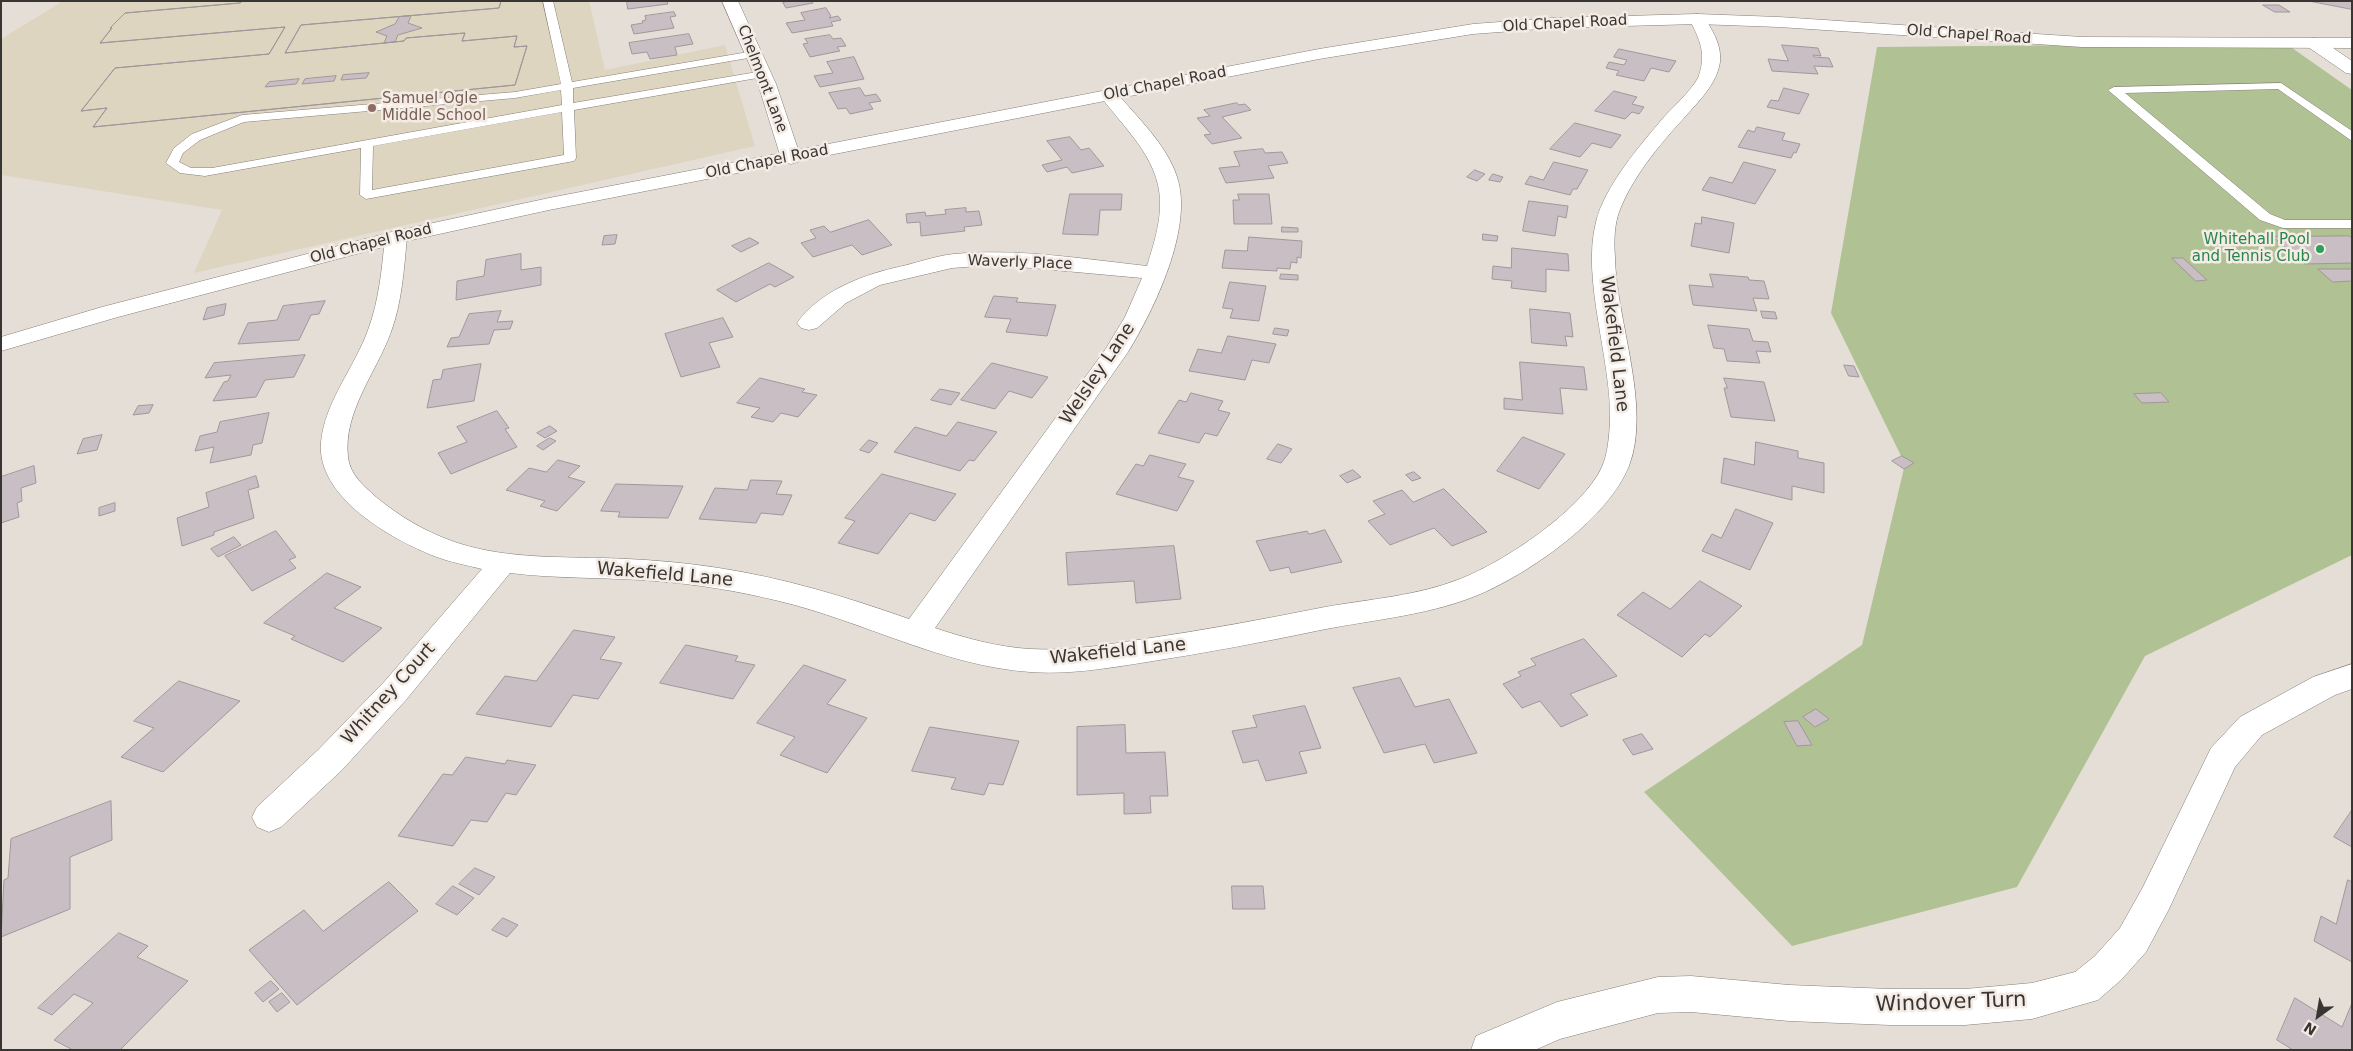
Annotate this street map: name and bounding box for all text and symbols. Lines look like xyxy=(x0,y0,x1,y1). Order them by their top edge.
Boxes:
street label: Old Chapel Road xyxy=(1502,12,1628,36)
street label: Old Chapel Road xyxy=(1906,22,2032,48)
street label: Chelmont Lane xyxy=(733,23,791,135)
street label: Old Chapel Road xyxy=(1102,63,1228,105)
place label: Samuel Ogle Middle School xyxy=(382,90,486,125)
marker: Samuel Ogle Middle School xyxy=(366,102,378,114)
street label: Old Chapel Road xyxy=(704,141,830,183)
street label: Old Chapel Road xyxy=(308,220,434,268)
place label: Whitehall Pool and Tennis Club xyxy=(2192,231,2310,266)
marker: Whitehall Pool and Tennis Club xyxy=(2314,243,2326,255)
street label: Waverly Place xyxy=(967,252,1073,274)
street label: Wakefield Lane xyxy=(1595,275,1633,413)
street label: Welsley Lane xyxy=(1056,319,1140,429)
street label: Wakefield Lane xyxy=(596,558,734,592)
street label: Wakefield Lane xyxy=(1049,634,1187,670)
street label: Whitney Court xyxy=(338,639,440,749)
street label: Windover Turn xyxy=(1875,988,2027,1018)
north arrow xyxy=(2293,991,2343,1041)
text: N xyxy=(2301,1019,2319,1039)

